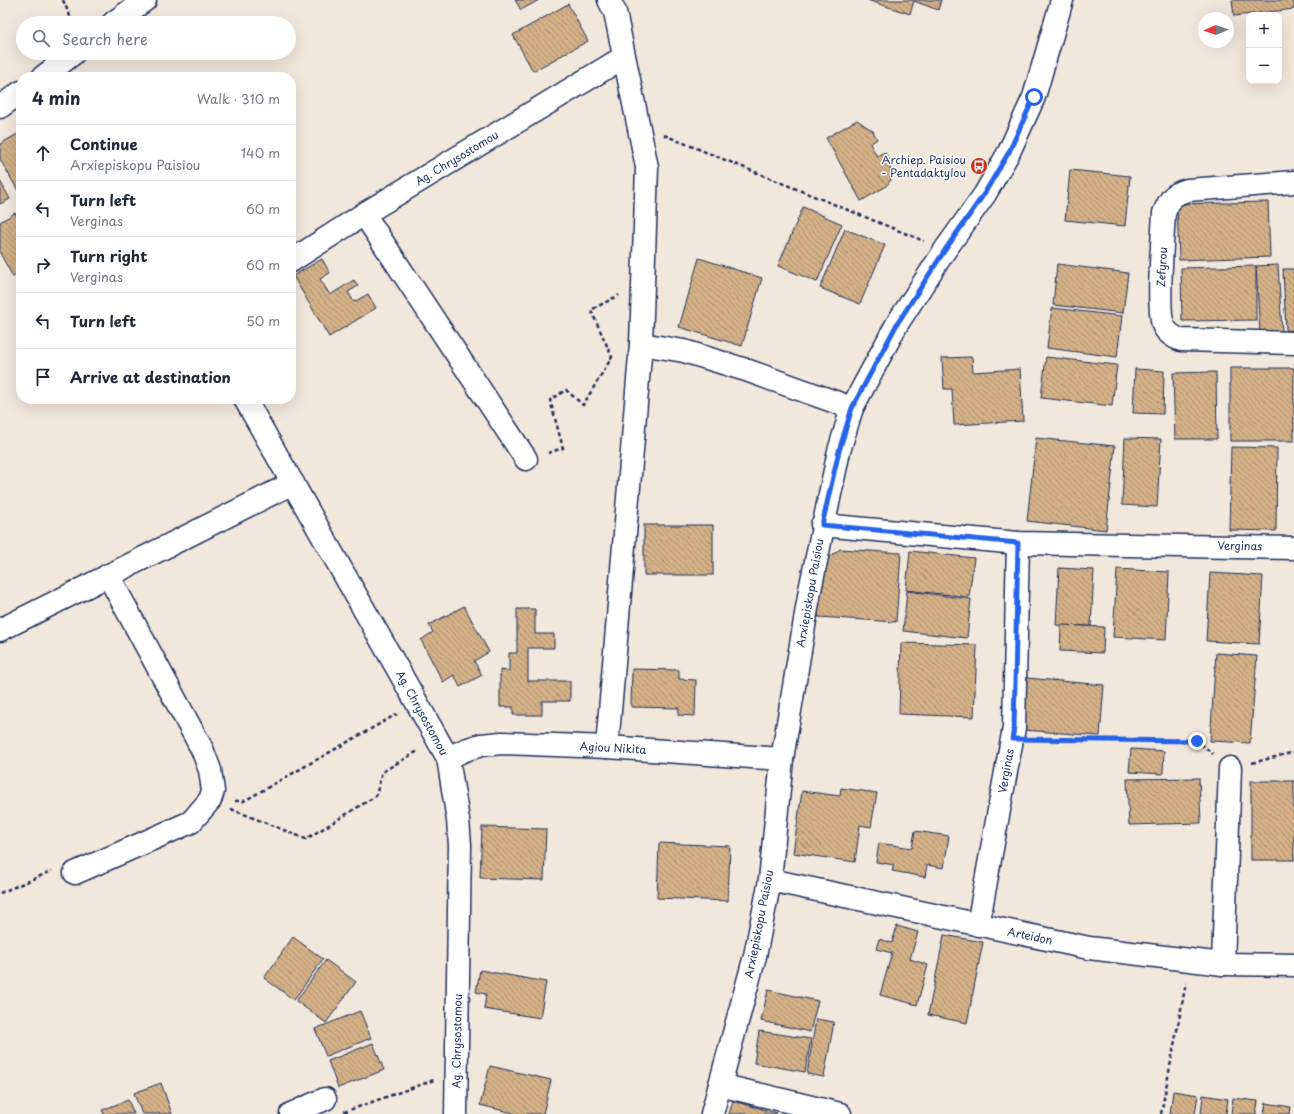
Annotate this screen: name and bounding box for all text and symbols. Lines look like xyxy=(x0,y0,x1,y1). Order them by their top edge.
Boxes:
north arrow xyxy=(1198,12,1234,48)
map controls xyxy=(1246,12,1282,84)
button: + xyxy=(1246,12,1282,48)
search box xyxy=(16,16,296,60)
icon: search xyxy=(30,27,52,49)
text: Search here xyxy=(62,27,148,50)
button: − xyxy=(1246,48,1282,84)
text: 4 min xyxy=(32,85,80,111)
route start xyxy=(1025,88,1043,106)
text: Walk · 310 m xyxy=(197,89,280,108)
street label: Ag. Chrysostomou xyxy=(412,126,502,189)
text: Continue xyxy=(70,132,138,155)
icon: ahead xyxy=(32,142,54,164)
text: 140 m xyxy=(241,143,280,162)
place label: Archiep. Paisiou - Pentadaktylou xyxy=(881,151,966,181)
text: Arxiepiskopu Paisiou xyxy=(70,155,200,174)
bus stop icon: Archiep. Paisiou - Pentadaktylou xyxy=(969,156,989,176)
text: Turn left xyxy=(70,188,136,211)
icon: left xyxy=(32,198,54,220)
text: 60 m xyxy=(246,199,280,218)
text: Verginas xyxy=(70,211,123,230)
text: Turn right xyxy=(70,244,147,267)
street label: Zefyrou xyxy=(1152,246,1171,287)
icon: right xyxy=(32,254,54,276)
text: 60 m xyxy=(246,255,280,274)
text: Verginas xyxy=(70,267,123,286)
text: Turn left xyxy=(70,309,136,332)
icon: left xyxy=(32,310,54,332)
text: 50 m xyxy=(246,311,280,330)
text: Arrive at destination xyxy=(70,365,231,388)
icon: arrive xyxy=(32,366,54,388)
street label: Arxiepiskopu Paisiou xyxy=(792,537,827,649)
street label: Verginas xyxy=(1217,537,1263,554)
street label: Ag. Chrysostomou xyxy=(392,667,453,758)
route end xyxy=(1188,732,1206,750)
street label: Agiou Nikita xyxy=(579,737,647,758)
street label: Verginas xyxy=(993,747,1018,794)
street label: Arxiepiskopu Paisiou xyxy=(740,868,777,980)
street label: Arteidon xyxy=(1006,922,1054,949)
street label: Ag. Chrysostomou xyxy=(447,994,466,1088)

